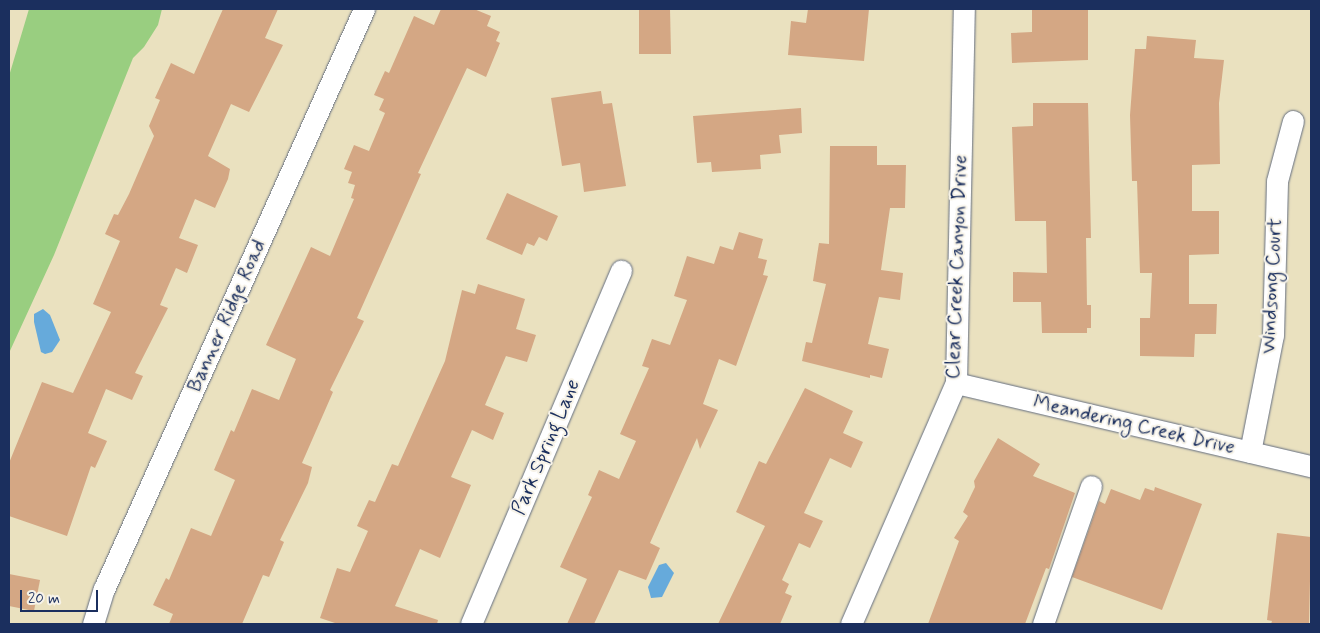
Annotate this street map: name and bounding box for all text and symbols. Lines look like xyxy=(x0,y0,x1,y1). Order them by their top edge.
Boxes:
street label: Clear Creek Canyon Drive xyxy=(941,156,973,378)
street label: Windsong Court xyxy=(1256,218,1288,354)
street label: Banner Ridge Road xyxy=(183,237,271,395)
street label: Park Spring Lane xyxy=(506,375,586,519)
street label: Meandering Creek Drive xyxy=(1031,390,1237,460)
scale bar xyxy=(22,580,100,612)
text: 20 m xyxy=(28,589,60,609)

